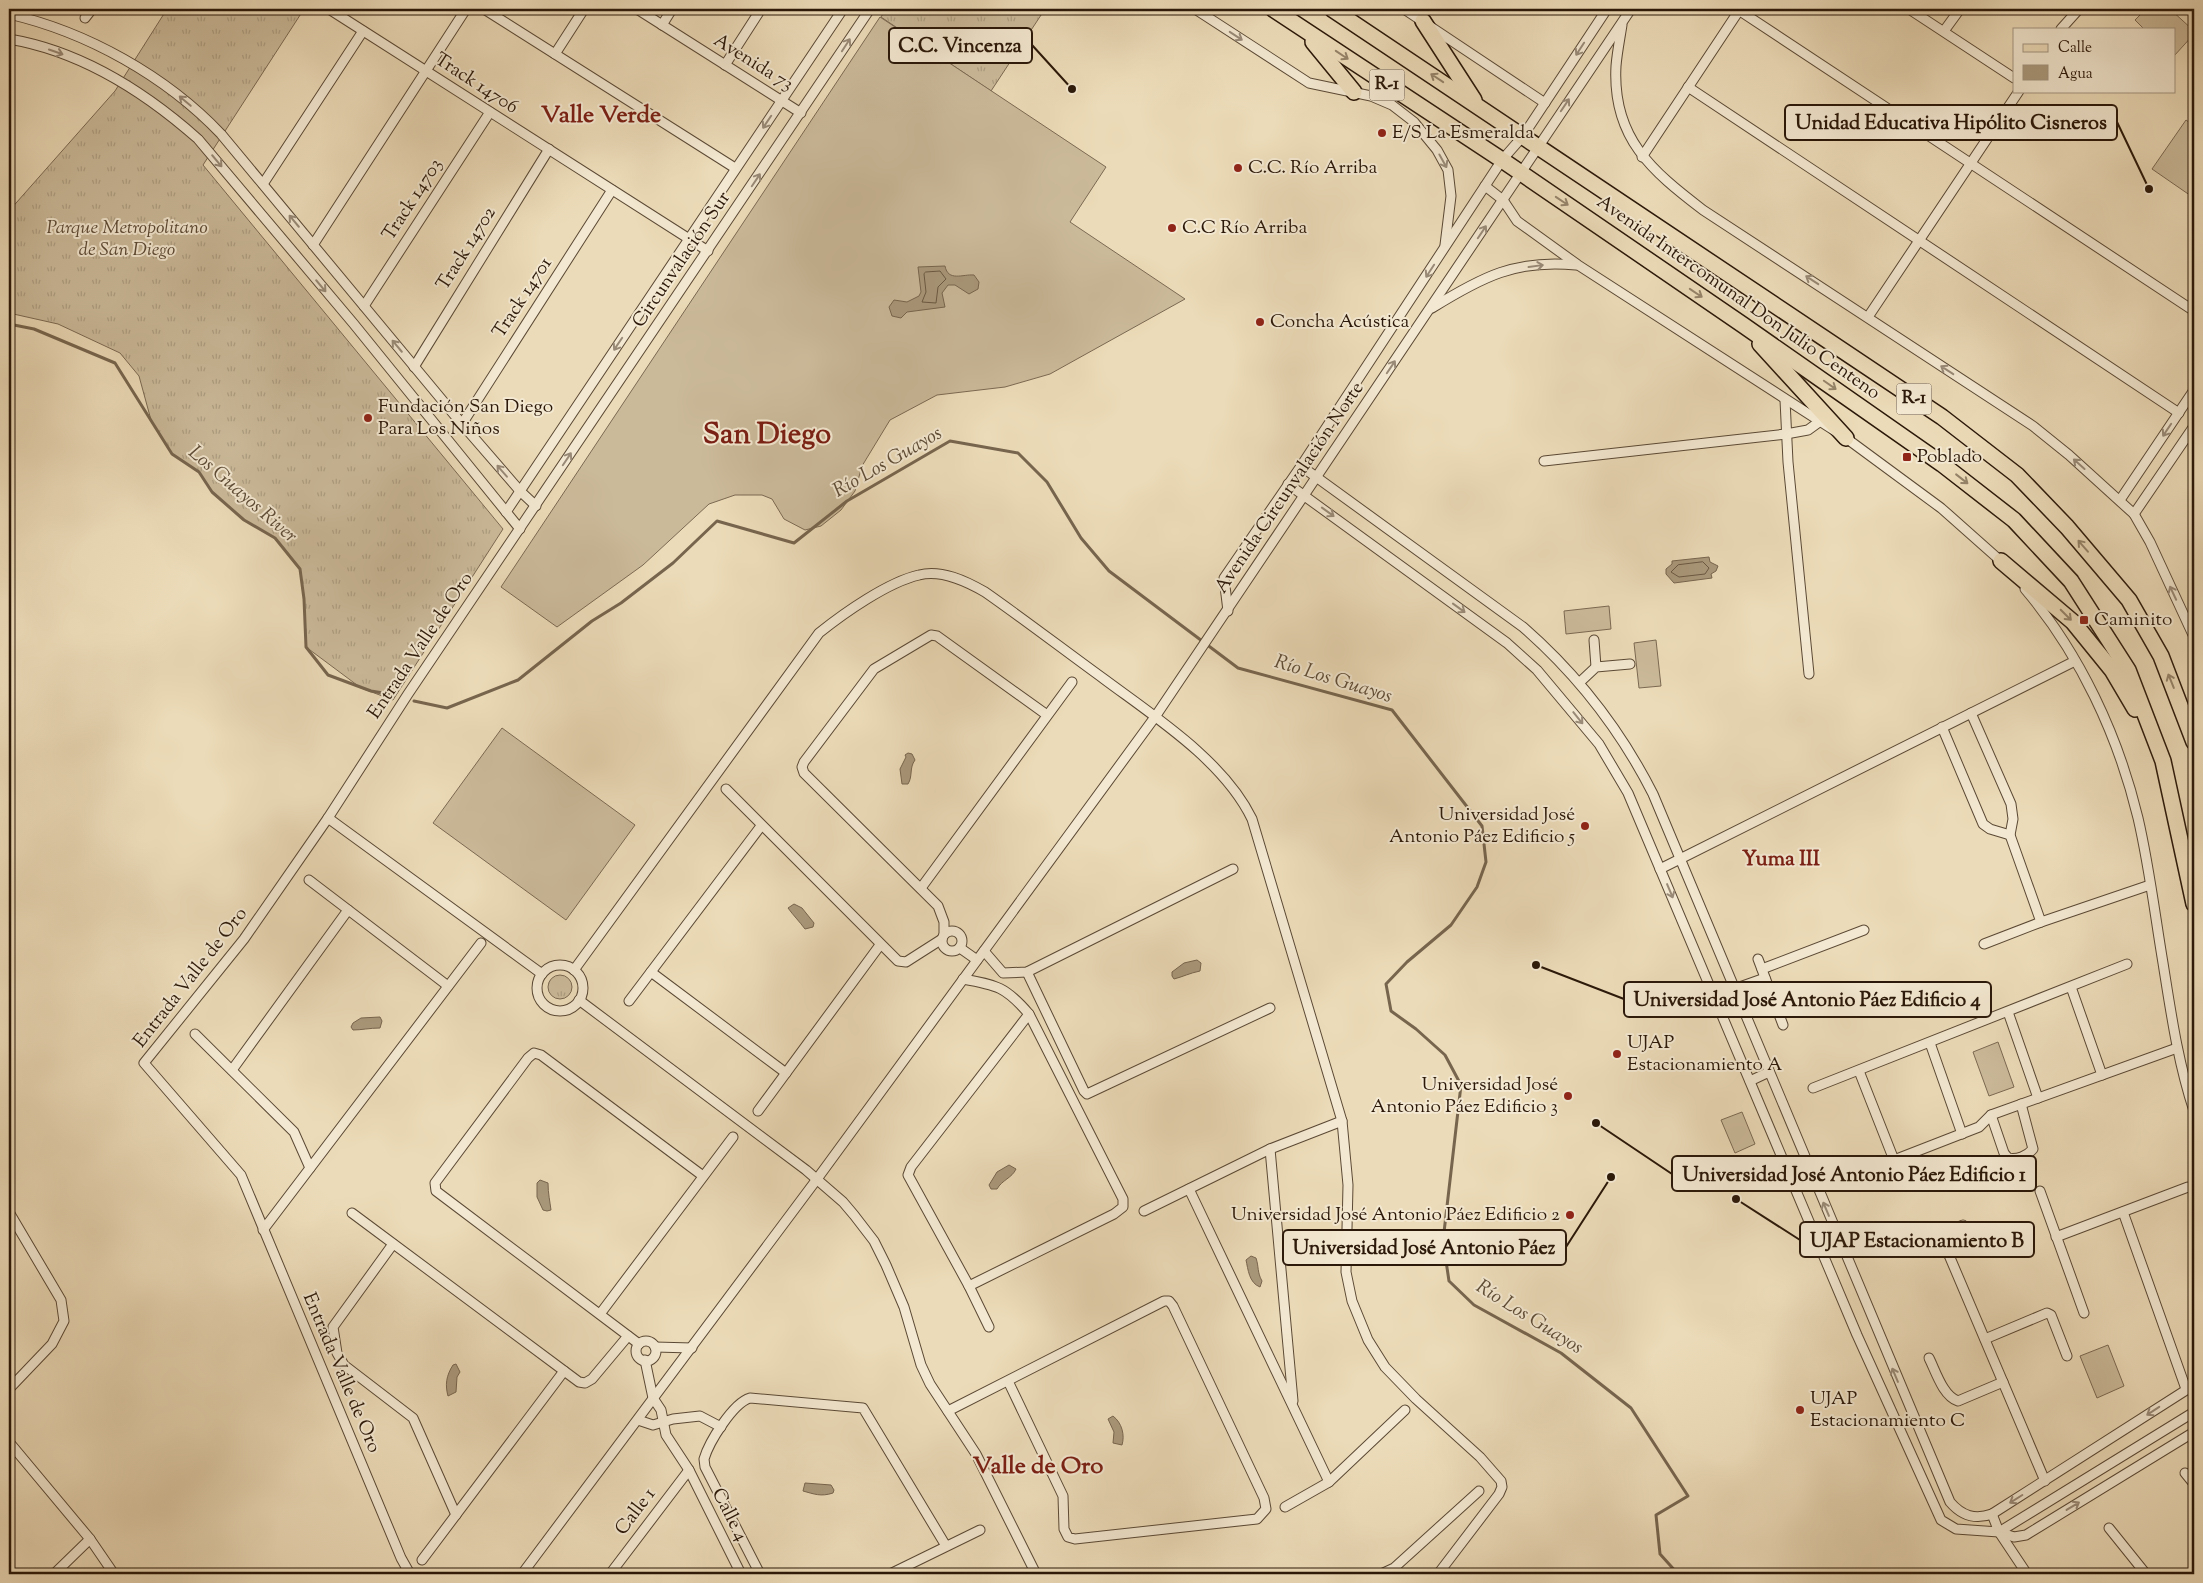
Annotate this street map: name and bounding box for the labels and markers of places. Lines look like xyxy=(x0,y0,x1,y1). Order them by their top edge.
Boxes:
callout: C.C. Vincenza xyxy=(889,28,1032,63)
callout: Unidad Educativa Hipólito Cisneros xyxy=(1785,105,2117,140)
place label: E/S La Esmeralda xyxy=(1392,120,1534,147)
marker: E/S La Esmeralda xyxy=(1376,127,1388,139)
place label: C.C. Río Arriba xyxy=(1248,155,1377,182)
marker: C.C. Río Arriba xyxy=(1232,162,1244,174)
place label: C.C Río Arriba xyxy=(1182,215,1307,242)
marker: C.C Río Arriba xyxy=(1166,222,1178,234)
place label: Concha Acústica xyxy=(1270,309,1410,336)
marker: Concha Acústica xyxy=(1254,316,1266,328)
place label: Fundación San Diego Para Los Niños xyxy=(378,394,553,443)
marker: Fundación San Diego Para Los Niños xyxy=(362,412,374,424)
place label: Poblado xyxy=(1917,444,1982,471)
marker: Poblado xyxy=(1901,451,1913,463)
place label: Caminito xyxy=(2094,607,2172,634)
marker: Caminito xyxy=(2078,614,2090,626)
place label: Universidad José Antonio Páez Edificio 5 xyxy=(1389,802,1575,851)
marker: Universidad José Antonio Páez Edificio 5 xyxy=(1579,820,1591,832)
callout: Universidad José Antonio Páez Edificio 4 xyxy=(1624,982,1991,1017)
place label: UJAP Estacionamiento A xyxy=(1627,1030,1783,1079)
marker: UJAP Estacionamiento A xyxy=(1611,1048,1623,1060)
place label: Universidad José Antonio Páez Edificio 3 xyxy=(1371,1072,1558,1121)
marker: Universidad José Antonio Páez Edificio 3 xyxy=(1562,1090,1574,1102)
callout: Universidad José Antonio Páez Edificio 1 xyxy=(1672,1156,2036,1191)
place label: Universidad José Antonio Páez Edificio 2 xyxy=(1231,1202,1560,1229)
marker: Universidad José Antonio Páez Edificio 2 xyxy=(1564,1209,1576,1221)
callout: UJAP Estacionamiento B xyxy=(1800,1222,2034,1257)
callout: Universidad José Antonio Páez xyxy=(1283,1230,1566,1265)
place label: UJAP Estacionamiento C xyxy=(1810,1386,1965,1435)
marker: UJAP Estacionamiento C xyxy=(1794,1404,1806,1416)

